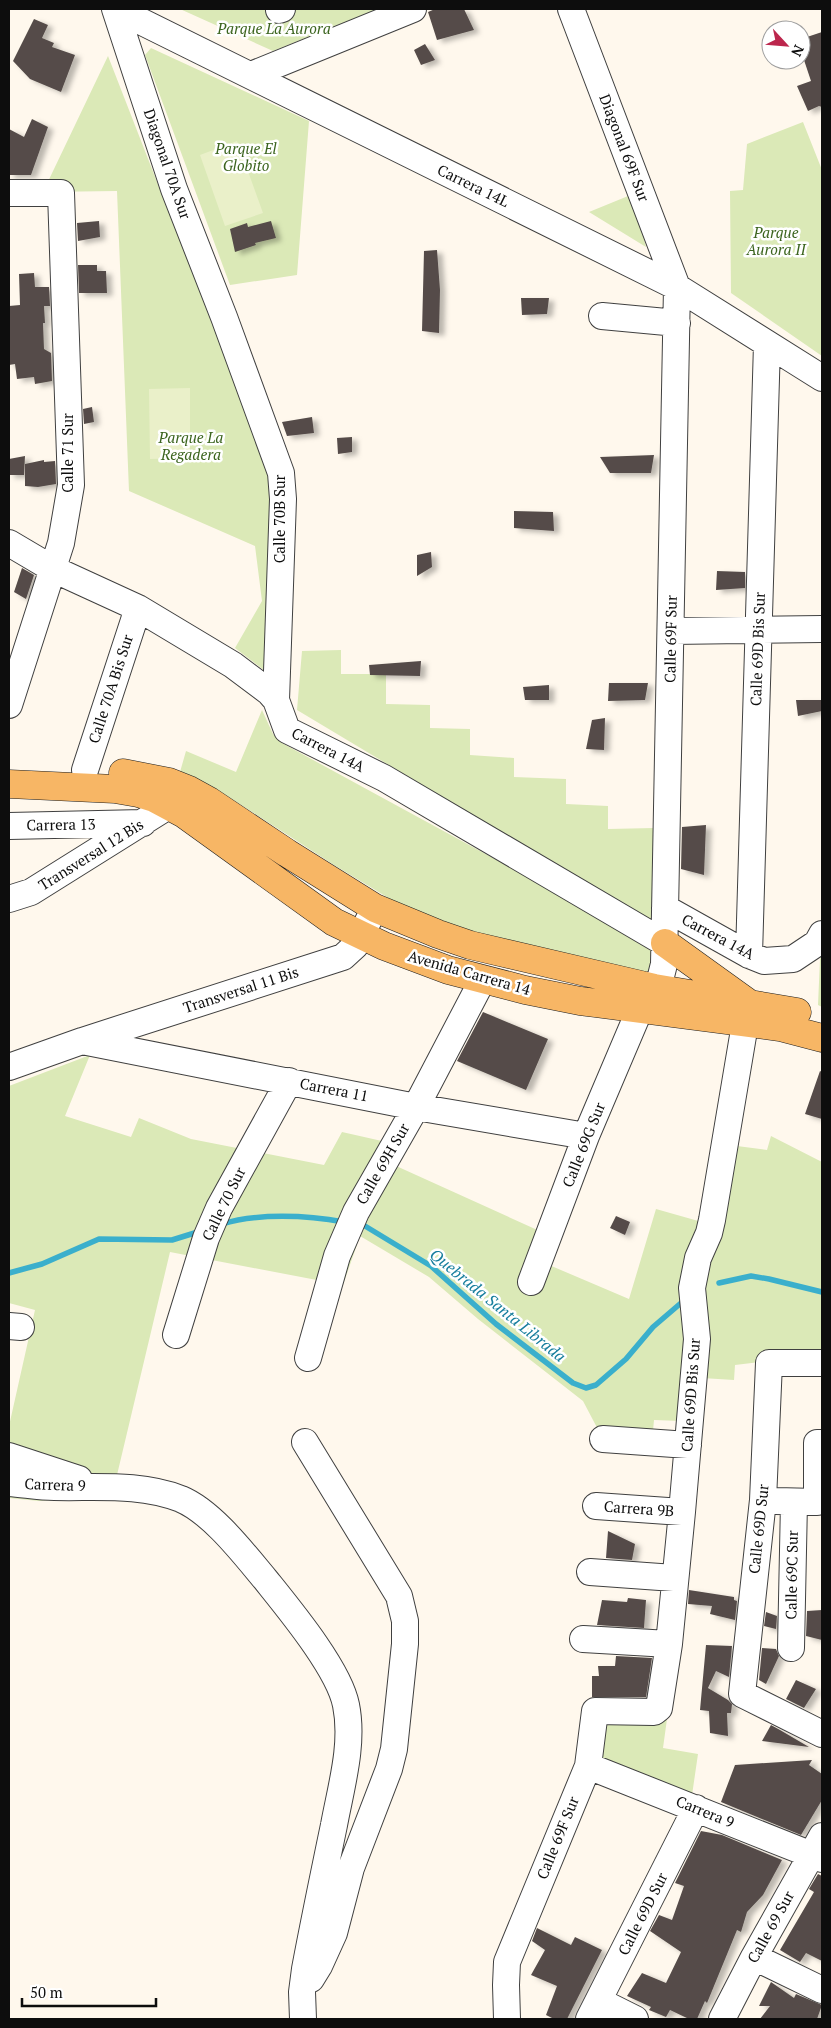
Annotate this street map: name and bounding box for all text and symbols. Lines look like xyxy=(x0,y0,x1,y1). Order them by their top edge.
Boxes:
park label: Parque La Aurora xyxy=(216,18,331,38)
north arrow xyxy=(761,20,811,70)
text: N xyxy=(787,42,809,60)
street label: Diagonal 69F Sur xyxy=(595,91,655,205)
street label: Diagonal 70A Sur xyxy=(140,106,196,222)
park label: Parque El Globito xyxy=(214,138,278,175)
street label: Carrera 14L xyxy=(434,159,513,211)
park label: Parque Aurora II xyxy=(745,222,807,259)
street label: Calle 71 Sur xyxy=(57,413,77,493)
park label: Parque La Regadera xyxy=(158,427,223,464)
street label: Calle 70B Sur xyxy=(269,474,289,563)
street label: Calle 69D Bis Sur xyxy=(745,591,769,706)
street label: Calle 69F Sur xyxy=(659,595,681,683)
street label: Calle 70A Bis Sur xyxy=(83,631,137,746)
street label: Carrera 14A xyxy=(288,722,369,776)
street label: Carrera 13 xyxy=(26,813,96,835)
street label: Transversal 12 Bis xyxy=(34,814,147,895)
street label: Carrera 14A xyxy=(679,909,759,964)
street label: Avenida Carrera 14 xyxy=(406,945,533,999)
street label: Transversal 11 Bis xyxy=(180,961,301,1017)
street label: Carrera 11 xyxy=(298,1073,370,1105)
street label: Calle 69G Sur xyxy=(557,1099,609,1190)
street label: Calle 69H Sur xyxy=(351,1119,414,1208)
street label: Calle 70 Sur xyxy=(197,1163,250,1244)
water label: Quebrada Santa Librada xyxy=(425,1243,571,1367)
street label: Calle 69D Bis Sur xyxy=(676,1337,704,1452)
street label: Carrera 9 xyxy=(24,1473,86,1495)
street label: Calle 69D Sur xyxy=(743,1483,773,1575)
street label: Carrera 9B xyxy=(603,1496,675,1520)
street label: Calle 69C Sur xyxy=(780,1530,802,1620)
street label: Carrera 9 xyxy=(673,1790,738,1832)
street label: Calle 69F Sur xyxy=(531,1793,583,1882)
street label: Calle 69D Sur xyxy=(613,1869,672,1958)
street label: Calle 69 Sur xyxy=(742,1887,798,1966)
scale bar xyxy=(22,1976,156,2008)
text: 50 m xyxy=(30,1982,63,2002)

